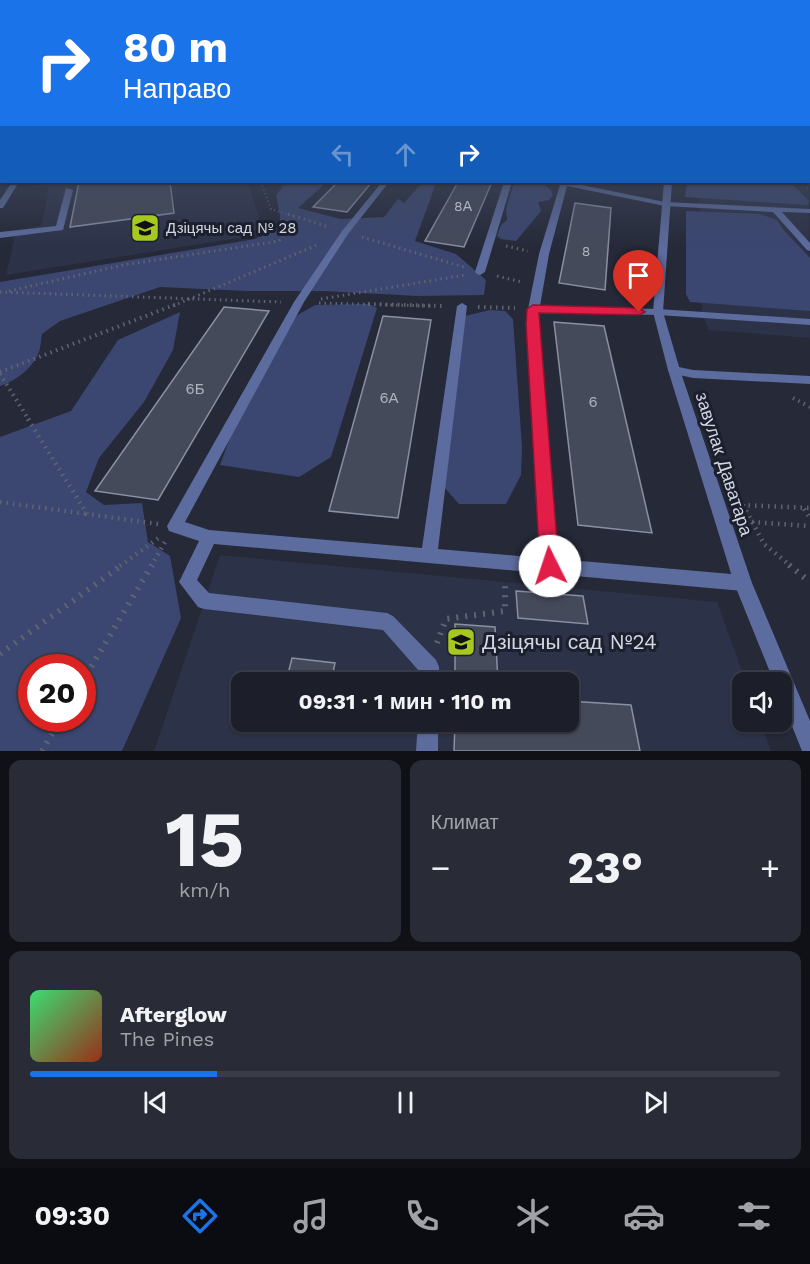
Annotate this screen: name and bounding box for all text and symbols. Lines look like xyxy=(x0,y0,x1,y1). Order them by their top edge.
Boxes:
text: 80 m xyxy=(123,23,228,72)
icon: right xyxy=(24,24,102,102)
text: Направо xyxy=(123,73,231,105)
icon: left xyxy=(326,138,359,171)
icon: ahead xyxy=(389,138,422,171)
icon: right xyxy=(452,138,485,171)
house number: 8А xyxy=(454,198,473,214)
school or university icon: Дзіцячы сад № 28 xyxy=(129,212,161,244)
place label: Дзіцячы сад № 28 xyxy=(166,219,297,237)
house number: 8 xyxy=(582,243,590,259)
pin xyxy=(613,250,664,312)
icon: arrive xyxy=(622,259,655,292)
house number: 6Б xyxy=(186,380,205,398)
house number: 6А xyxy=(379,389,399,407)
street label: завулак Даватара xyxy=(691,389,758,539)
house number: 6 xyxy=(588,393,598,411)
position arrow xyxy=(518,534,582,598)
school or university icon: Дзіцячы сад №24 xyxy=(445,626,477,658)
place label: Дзіцячы сад №24 xyxy=(482,629,657,654)
speed limit sign: 20 xyxy=(18,654,96,732)
map controls xyxy=(732,672,792,732)
button: sound xyxy=(732,672,792,732)
text: 09:31 · 1 мин · 110 m xyxy=(299,689,511,714)
text: 15 xyxy=(165,793,244,885)
text: Климат xyxy=(431,810,499,834)
text: 23° xyxy=(567,841,643,894)
text: − xyxy=(431,848,450,887)
text: + xyxy=(760,848,780,887)
text: km/h xyxy=(179,878,231,902)
text: Afterglow xyxy=(120,1002,227,1027)
text: The Pines xyxy=(120,1027,214,1051)
icon: previous xyxy=(139,1086,172,1119)
icon: pause xyxy=(389,1086,422,1119)
icon: next xyxy=(639,1086,672,1119)
icon: directions xyxy=(179,1195,221,1237)
icon: music xyxy=(290,1195,332,1237)
icon: phone xyxy=(401,1195,443,1237)
icon: climate xyxy=(512,1195,554,1237)
icon: car xyxy=(623,1195,665,1237)
icon: filters xyxy=(733,1195,775,1237)
text: 09:30 xyxy=(34,1200,110,1232)

